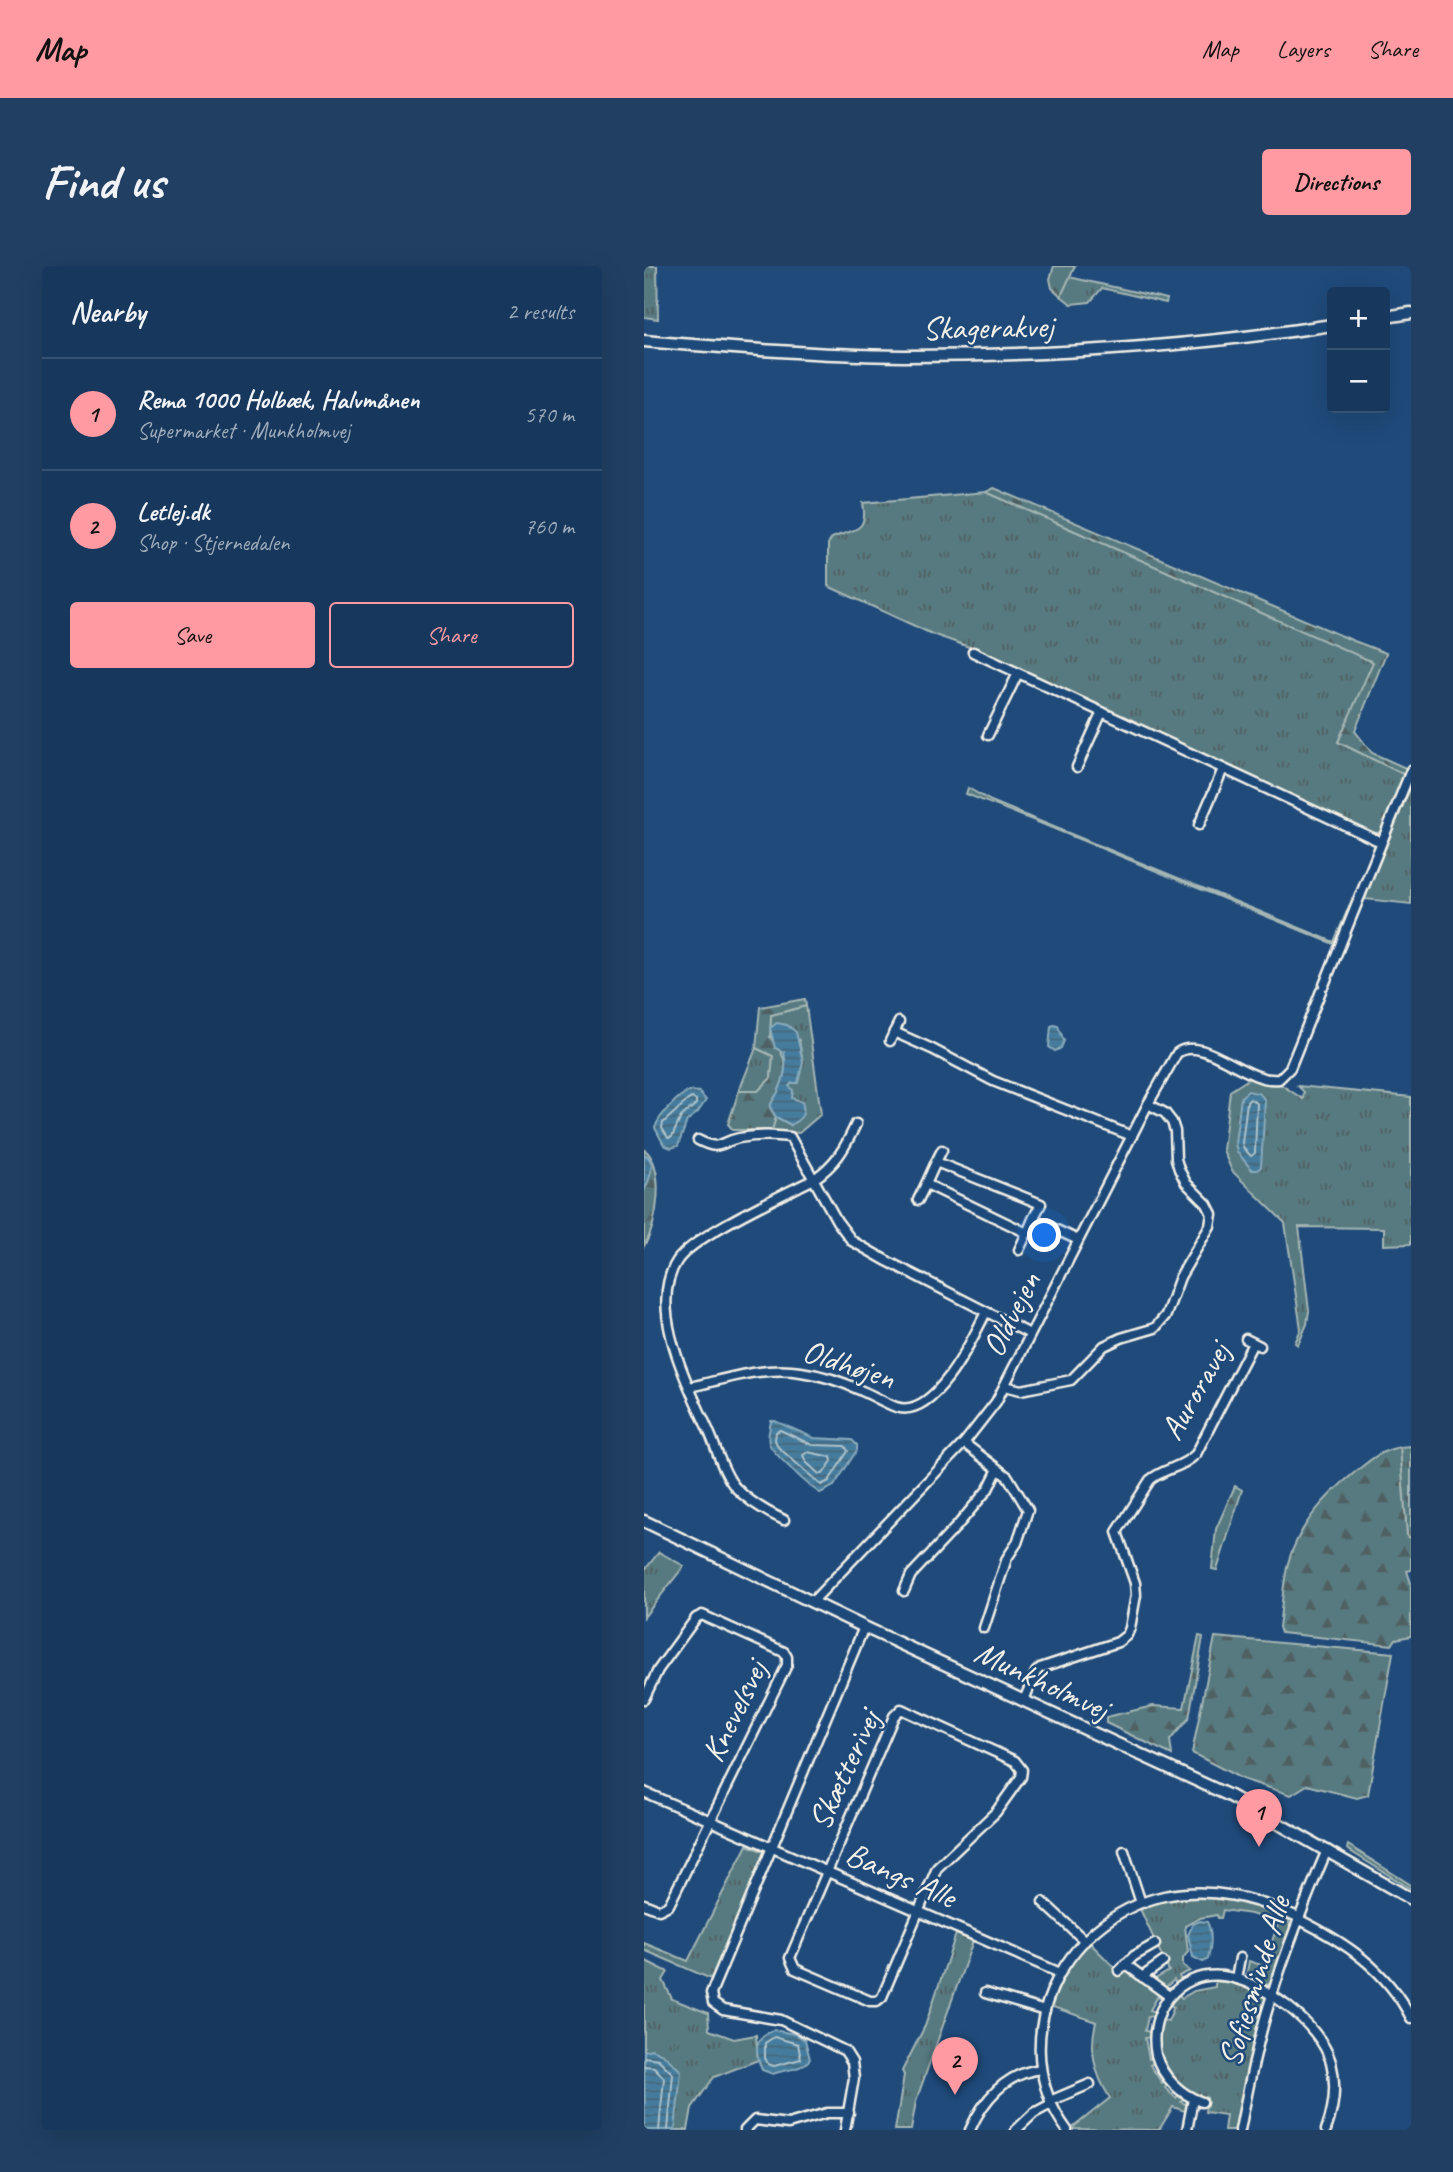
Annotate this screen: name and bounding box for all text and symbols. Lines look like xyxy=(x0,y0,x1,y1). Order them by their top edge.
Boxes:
text: Map xyxy=(35,28,86,70)
text: Map xyxy=(1202,34,1239,64)
text: Layers xyxy=(1277,34,1330,64)
text: Share xyxy=(1368,34,1418,64)
button: Directions xyxy=(1262,149,1411,215)
text: Find us xyxy=(42,151,164,213)
map controls xyxy=(1327,287,1390,413)
button: + xyxy=(1327,287,1390,350)
text: Nearby xyxy=(70,293,146,331)
text: 2 results xyxy=(507,297,574,326)
street label: Skagerakvej xyxy=(922,305,1057,349)
button: − xyxy=(1327,350,1390,413)
text: Rema 1000 Holbæk, Halvmånen xyxy=(137,383,419,416)
text: 1 xyxy=(88,400,98,429)
text: 570 m xyxy=(525,400,574,429)
text: Supermarket · Munkholmvej xyxy=(137,416,350,445)
text: Letlej.dk xyxy=(137,495,210,528)
text: 2 xyxy=(88,512,98,541)
text: 760 m xyxy=(525,512,574,541)
text: Shop · Stjernedalen xyxy=(137,528,289,557)
button: Save xyxy=(70,602,315,668)
button: Share xyxy=(329,602,574,668)
your location xyxy=(1027,1218,1061,1252)
street label: Oldvejen xyxy=(972,1264,1050,1363)
street label: Oldhøjen xyxy=(798,1329,901,1399)
street label: Auroravej xyxy=(1150,1332,1241,1447)
street label: Munkholmvej xyxy=(968,1631,1119,1731)
street label: Knevelsvej xyxy=(692,1651,778,1769)
street label: Skætterivej xyxy=(798,1700,892,1836)
pin: 1 xyxy=(1236,1789,1282,1847)
street label: Bangs Alle xyxy=(840,1832,965,1919)
street label: Sofiesminde Alle xyxy=(1208,1889,1300,2071)
pin: 2 xyxy=(932,2037,978,2095)

